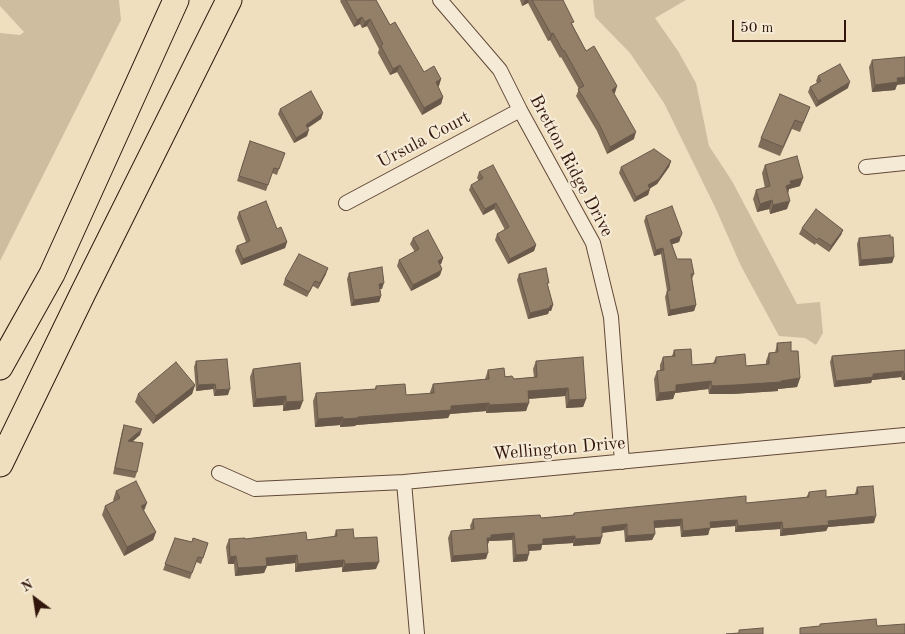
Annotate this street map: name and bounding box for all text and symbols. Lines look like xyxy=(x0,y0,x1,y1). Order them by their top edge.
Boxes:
scale bar xyxy=(735,10,849,42)
text: 50 m xyxy=(740,21,774,36)
street label: Bretton Ridge Drive xyxy=(524,91,618,241)
street label: Ursula Court xyxy=(374,107,474,173)
street label: Wellington Drive xyxy=(492,432,626,466)
north arrow xyxy=(10,574,60,624)
text: N xyxy=(19,577,35,595)

